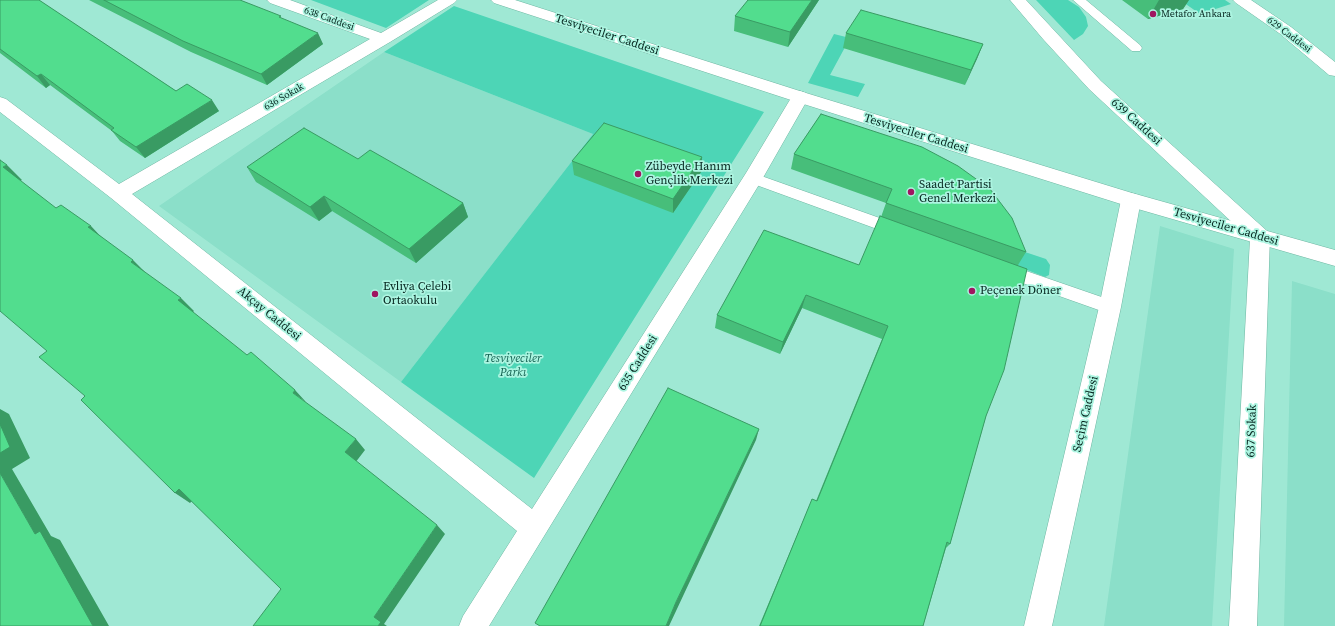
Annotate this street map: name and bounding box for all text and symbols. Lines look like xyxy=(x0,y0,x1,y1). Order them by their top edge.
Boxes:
street label: 638 Caddesi xyxy=(302,4,356,34)
place label: Metafor Ankara xyxy=(1161,8,1231,20)
marker: Metafor Ankara xyxy=(1148,9,1158,19)
street label: Tesviyeciler Caddesi xyxy=(553,11,661,59)
street label: 629 Caddesi xyxy=(1264,14,1314,56)
street label: 636 Sokak xyxy=(262,81,306,113)
street label: 639 Caddesi xyxy=(1108,96,1164,148)
street label: Tesviyeciler Caddesi xyxy=(862,111,970,157)
place label: Zübeyde Hanım Gençlik Merkezi xyxy=(646,160,733,188)
marker: Zübeyde Hanım Gençlik Merkezi xyxy=(633,169,643,179)
place label: Saadet Partisi Genel Merkezi xyxy=(919,178,996,206)
marker: Saadet Partisi Genel Merkezi xyxy=(906,187,916,197)
street label: Tesviyeciler Caddesi xyxy=(1172,205,1280,249)
place label: Evliya Çelebi Ortaokulu xyxy=(383,280,451,308)
street label: Akçay Caddesi xyxy=(234,284,304,344)
place label: Peçenek Döner xyxy=(980,284,1061,298)
marker: Peçenek Döner xyxy=(967,286,977,296)
marker: Evliya Çelebi Ortaokulu xyxy=(370,289,380,299)
street label: 635 Caddesi xyxy=(615,332,661,394)
park label: Tesviyeciler Parkı xyxy=(484,352,542,380)
street label: Seçim Caddesi xyxy=(1070,375,1102,453)
street label: 637 Sokak xyxy=(1244,404,1260,458)

